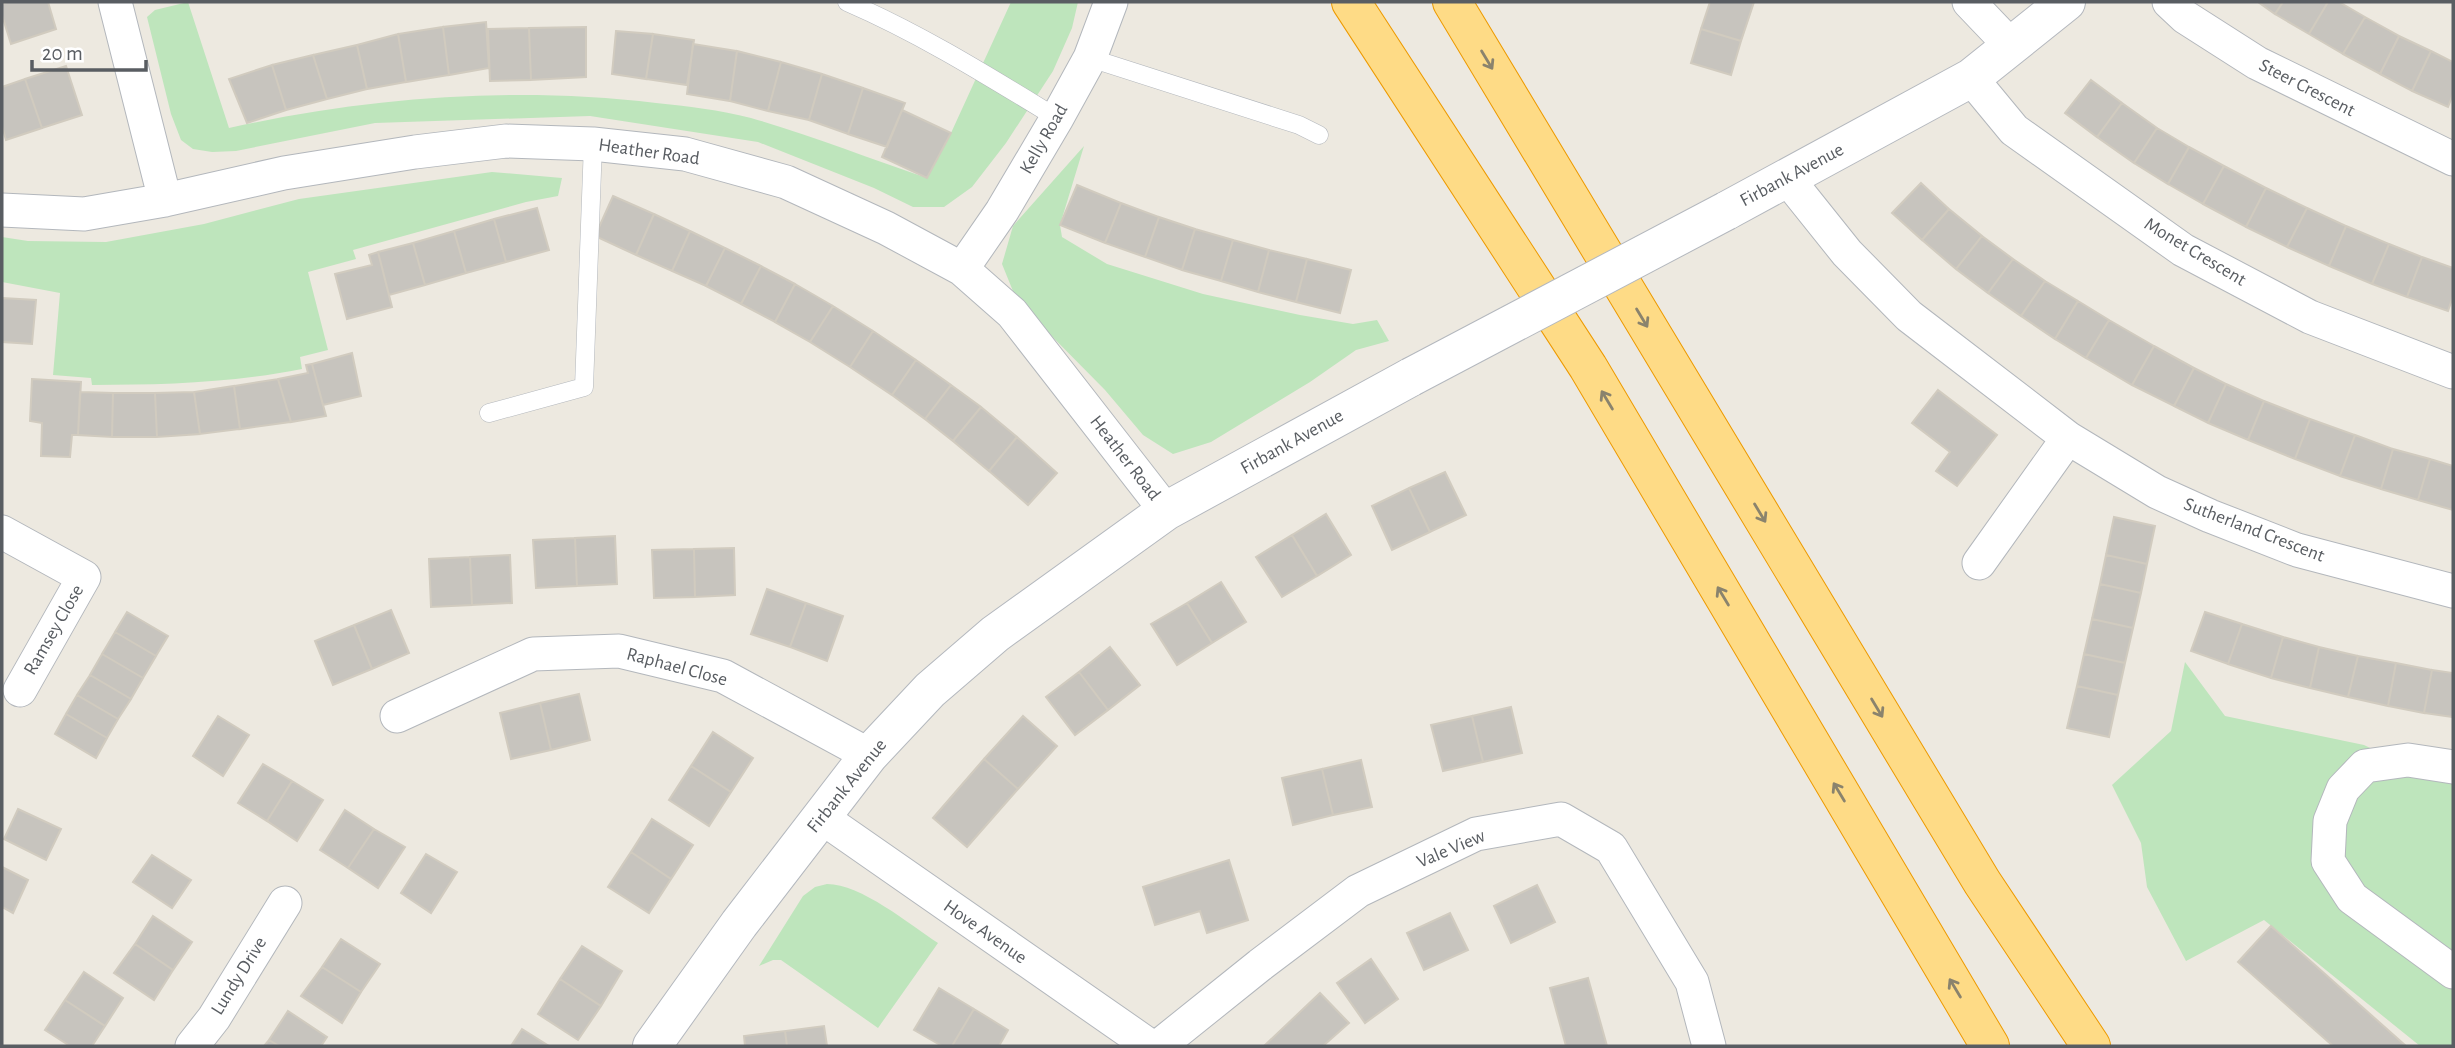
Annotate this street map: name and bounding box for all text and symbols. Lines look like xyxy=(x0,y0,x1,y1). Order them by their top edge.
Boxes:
scale bar xyxy=(32,28,145,72)
text: 20 m xyxy=(42,43,83,64)
one-way arrow xyxy=(1480,50,1494,70)
street label: Steer Crescent xyxy=(2256,56,2358,120)
street label: Kelly Road xyxy=(1016,101,1072,177)
street label: Heather Road xyxy=(597,136,701,169)
street label: Firbank Avenue xyxy=(1737,140,1847,210)
street label: Monet Crescent xyxy=(2141,214,2249,290)
one-way arrow xyxy=(1636,307,1650,327)
one-way arrow xyxy=(1600,391,1614,411)
street label: Firbank Avenue xyxy=(1237,406,1347,478)
street label: Heather Road xyxy=(1086,412,1164,504)
street label: Sutherland Crescent xyxy=(2181,494,2327,566)
one-way arrow xyxy=(1753,502,1767,522)
street label: Ramsey Close xyxy=(21,582,87,678)
one-way arrow xyxy=(1716,587,1730,607)
street label: Raphael Close xyxy=(625,644,729,690)
one-way arrow xyxy=(1870,697,1884,717)
street label: Firbank Avenue xyxy=(804,736,890,836)
one-way arrow xyxy=(1832,782,1846,802)
street label: Vale View xyxy=(1414,826,1488,872)
street label: Hove Avenue xyxy=(940,896,1030,968)
street label: Lundy Drive xyxy=(208,934,270,1018)
one-way arrow xyxy=(1948,978,1962,998)

